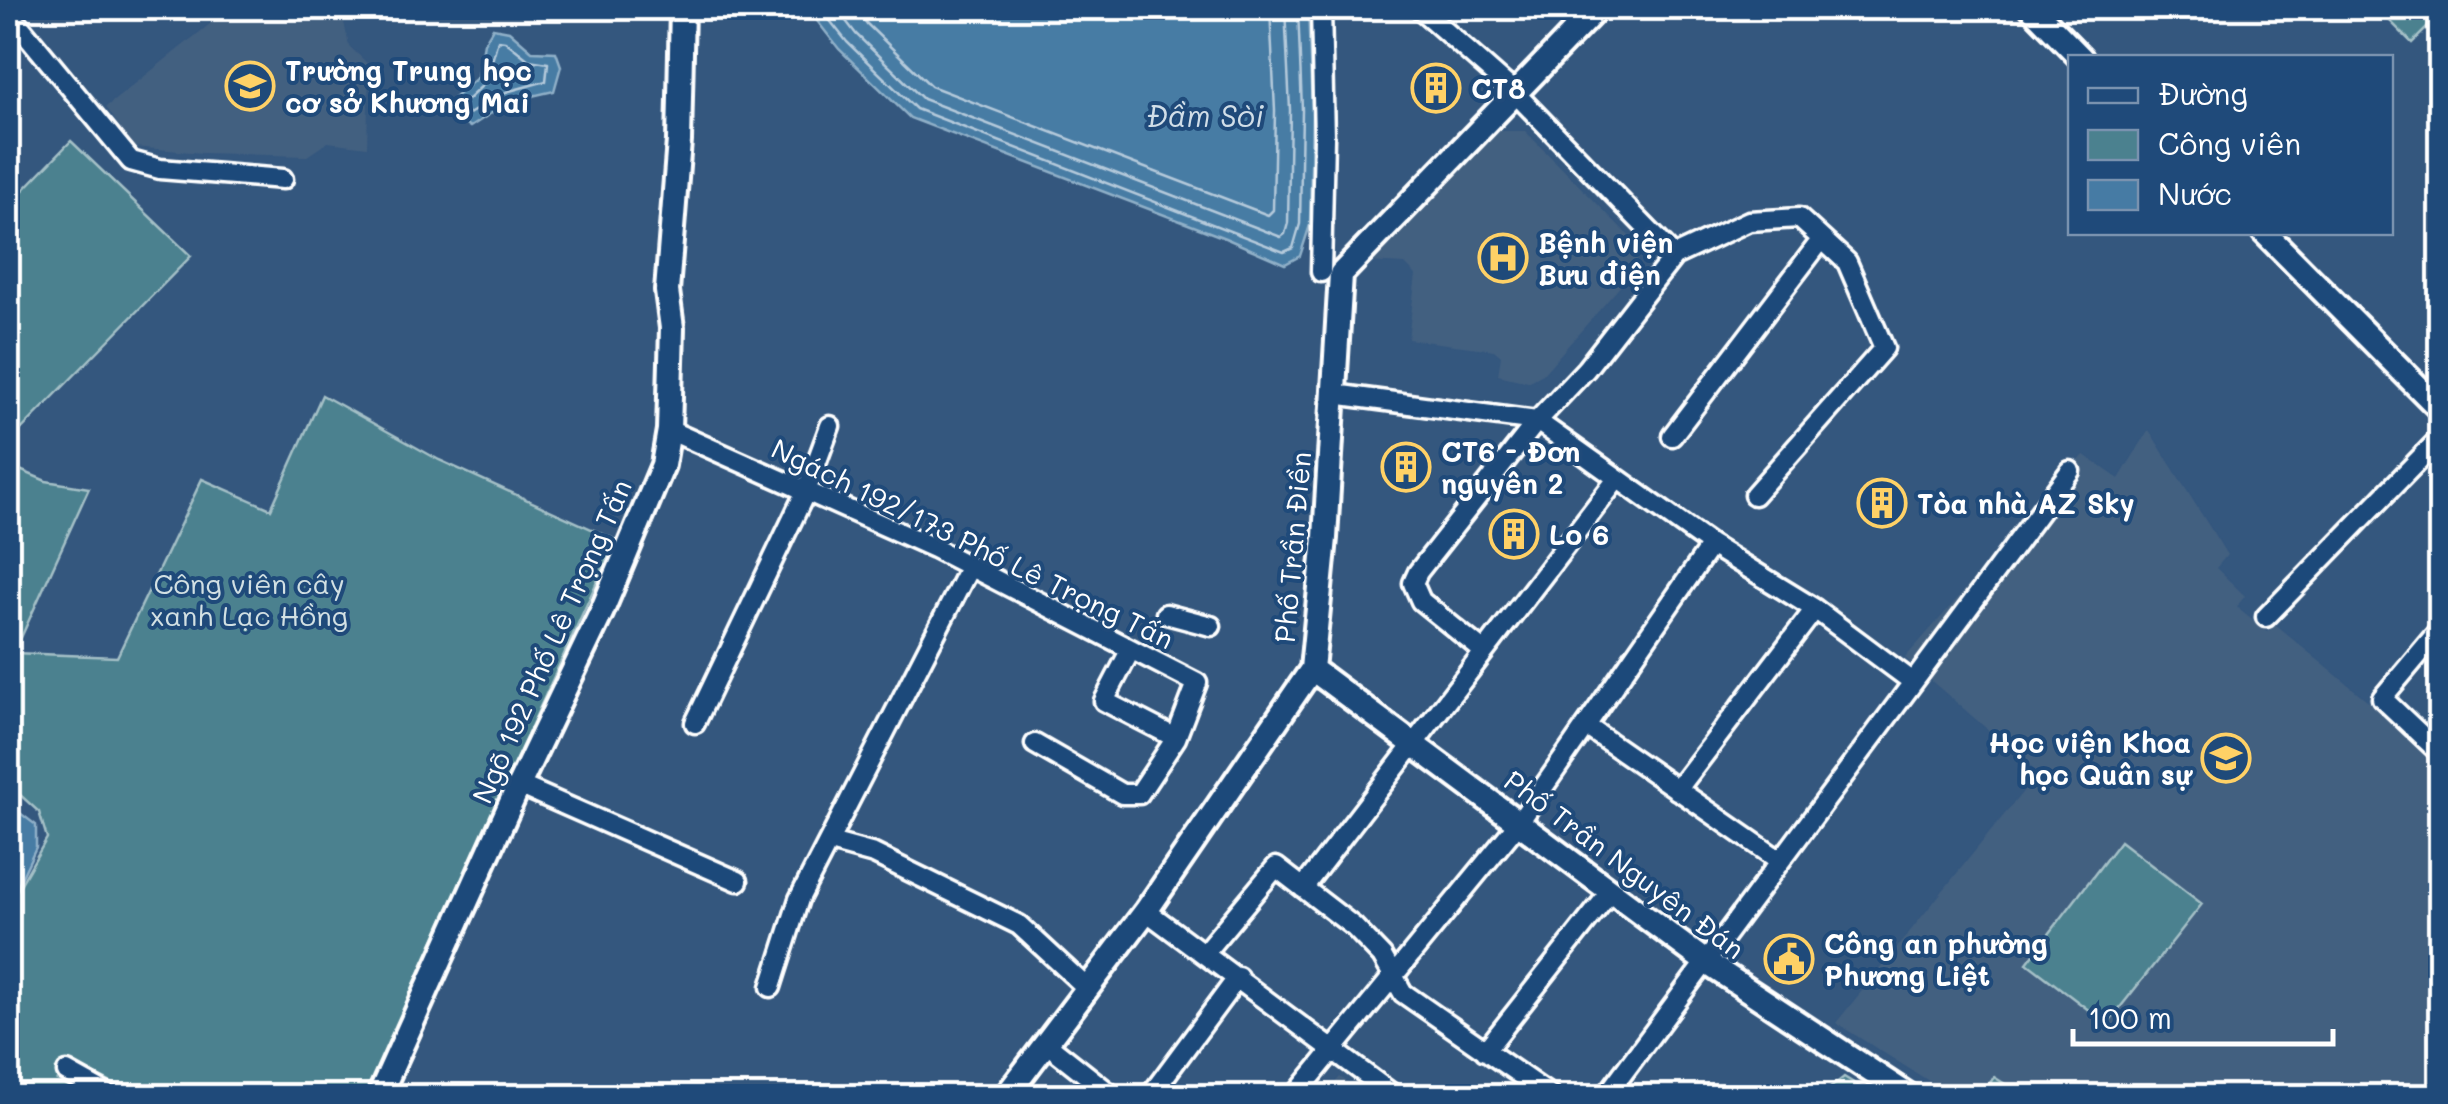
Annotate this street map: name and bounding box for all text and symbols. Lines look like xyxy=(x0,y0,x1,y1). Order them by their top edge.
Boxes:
place label: Trường Trung học cơ sở Khương Mai xyxy=(285,52,532,120)
legend xyxy=(2068,55,2393,235)
school or university icon: Trường Trung học cơ sở Khương Mai xyxy=(224,60,276,112)
building icon: CT8 xyxy=(1410,62,1462,114)
place label: CT8 xyxy=(1471,70,1526,106)
text: Đường xyxy=(2158,73,2248,113)
water label: Đầm Sòi xyxy=(1146,95,1265,135)
text: Công viên xyxy=(2158,123,2301,163)
text: Nước xyxy=(2158,173,2232,213)
place label: Bệnh viện Bưu điện xyxy=(1538,224,1673,292)
hospital icon: Bệnh viện Bưu điện xyxy=(1477,232,1529,284)
street label: Ngách 192/173 Phố Lê Trọng Tấn xyxy=(766,430,1180,656)
place label: CT6 - Đơn nguyên 2 xyxy=(1441,433,1580,502)
building icon: CT6 - Đơn nguyên 2 xyxy=(1380,441,1432,493)
street label: Phố Trần Điền xyxy=(1266,450,1318,644)
street label: Ngõ 192 Phố Lê Trọng Tấn xyxy=(463,473,639,809)
building icon: Tòa nhà AZ Sky xyxy=(1856,477,1908,529)
place label: Tòa nhà AZ Sky xyxy=(1917,485,2135,522)
building icon: Lo 6 xyxy=(1488,508,1540,560)
place label: Lo 6 xyxy=(1549,516,1609,552)
park label: Công viên cây xanh Lạc Hồng xyxy=(150,565,348,633)
place label: Học viện Khoa học Quân sự xyxy=(1988,724,2193,792)
school or university icon: Học viện Khoa học Quân sự xyxy=(2200,732,2252,784)
street label: Phố Trần Nguyên Đán xyxy=(1498,762,1752,966)
place label: Công an phường Phương Liệt xyxy=(1824,925,2048,993)
public building icon: Công an phường Phương Liệt xyxy=(1763,933,1815,985)
scale bar xyxy=(2073,984,2333,1046)
text: 100 m xyxy=(2088,997,2172,1037)

